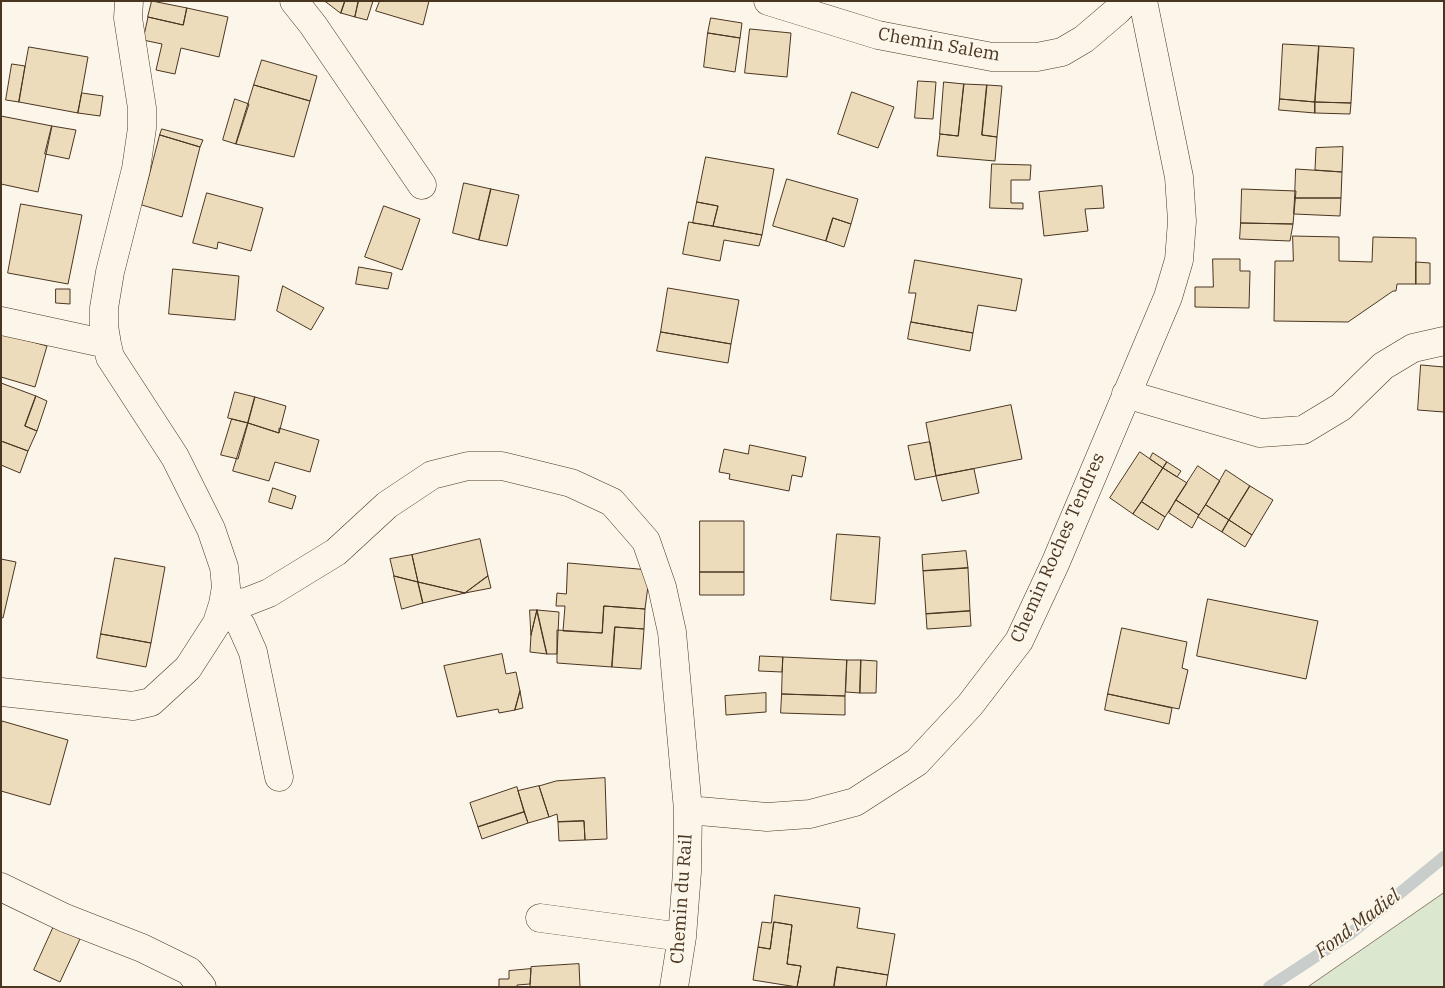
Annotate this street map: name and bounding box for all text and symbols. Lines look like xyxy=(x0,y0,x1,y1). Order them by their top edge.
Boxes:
street label: Chemin Salem xyxy=(876,24,1002,66)
street label: Chemin Roches Tendres xyxy=(1006,450,1110,646)
street label: Chemin du Rail xyxy=(667,833,697,965)
water label: Fond Madiel xyxy=(1311,885,1405,963)

